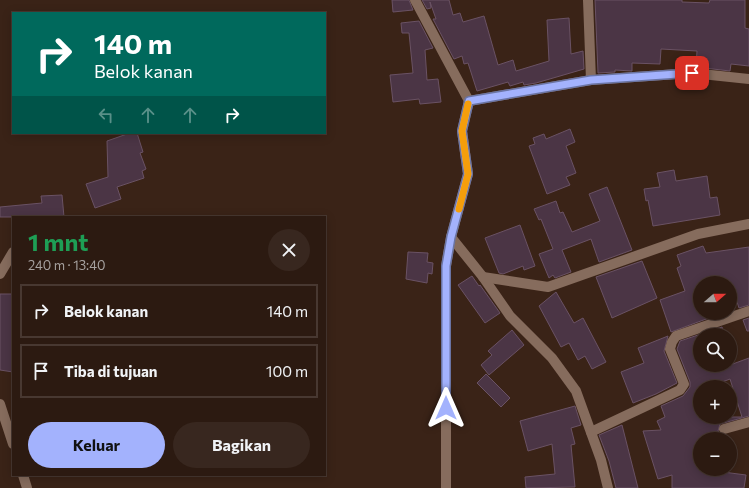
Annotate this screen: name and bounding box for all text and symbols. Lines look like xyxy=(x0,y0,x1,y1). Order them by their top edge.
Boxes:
text: 140 m xyxy=(94,26,172,60)
icon: right xyxy=(28,28,80,80)
pin xyxy=(675,56,709,90)
text: Belok kanan xyxy=(94,60,193,82)
icon: arrive xyxy=(681,62,703,84)
icon: left xyxy=(95,104,117,126)
icon: ahead xyxy=(137,104,159,126)
icon: ahead xyxy=(179,104,201,126)
icon: right xyxy=(221,104,243,126)
text: 1 mnt xyxy=(28,227,88,256)
button: close xyxy=(268,229,310,271)
text: 240 m · 13:40 xyxy=(28,257,105,273)
north arrow xyxy=(693,276,737,320)
map controls xyxy=(693,276,737,476)
icon: right xyxy=(30,300,52,322)
text: Belok kanan xyxy=(64,302,148,320)
text: 140 m xyxy=(267,302,308,320)
button: search xyxy=(693,328,737,372)
icon: arrive xyxy=(30,360,52,382)
text: Tiba di tujuan xyxy=(64,362,158,380)
text: 100 m xyxy=(266,362,308,380)
button: + xyxy=(693,380,737,424)
position arrow xyxy=(425,387,467,429)
button: Keluar xyxy=(28,422,165,468)
button: Bagikan xyxy=(173,422,310,468)
button: − xyxy=(693,432,737,476)

